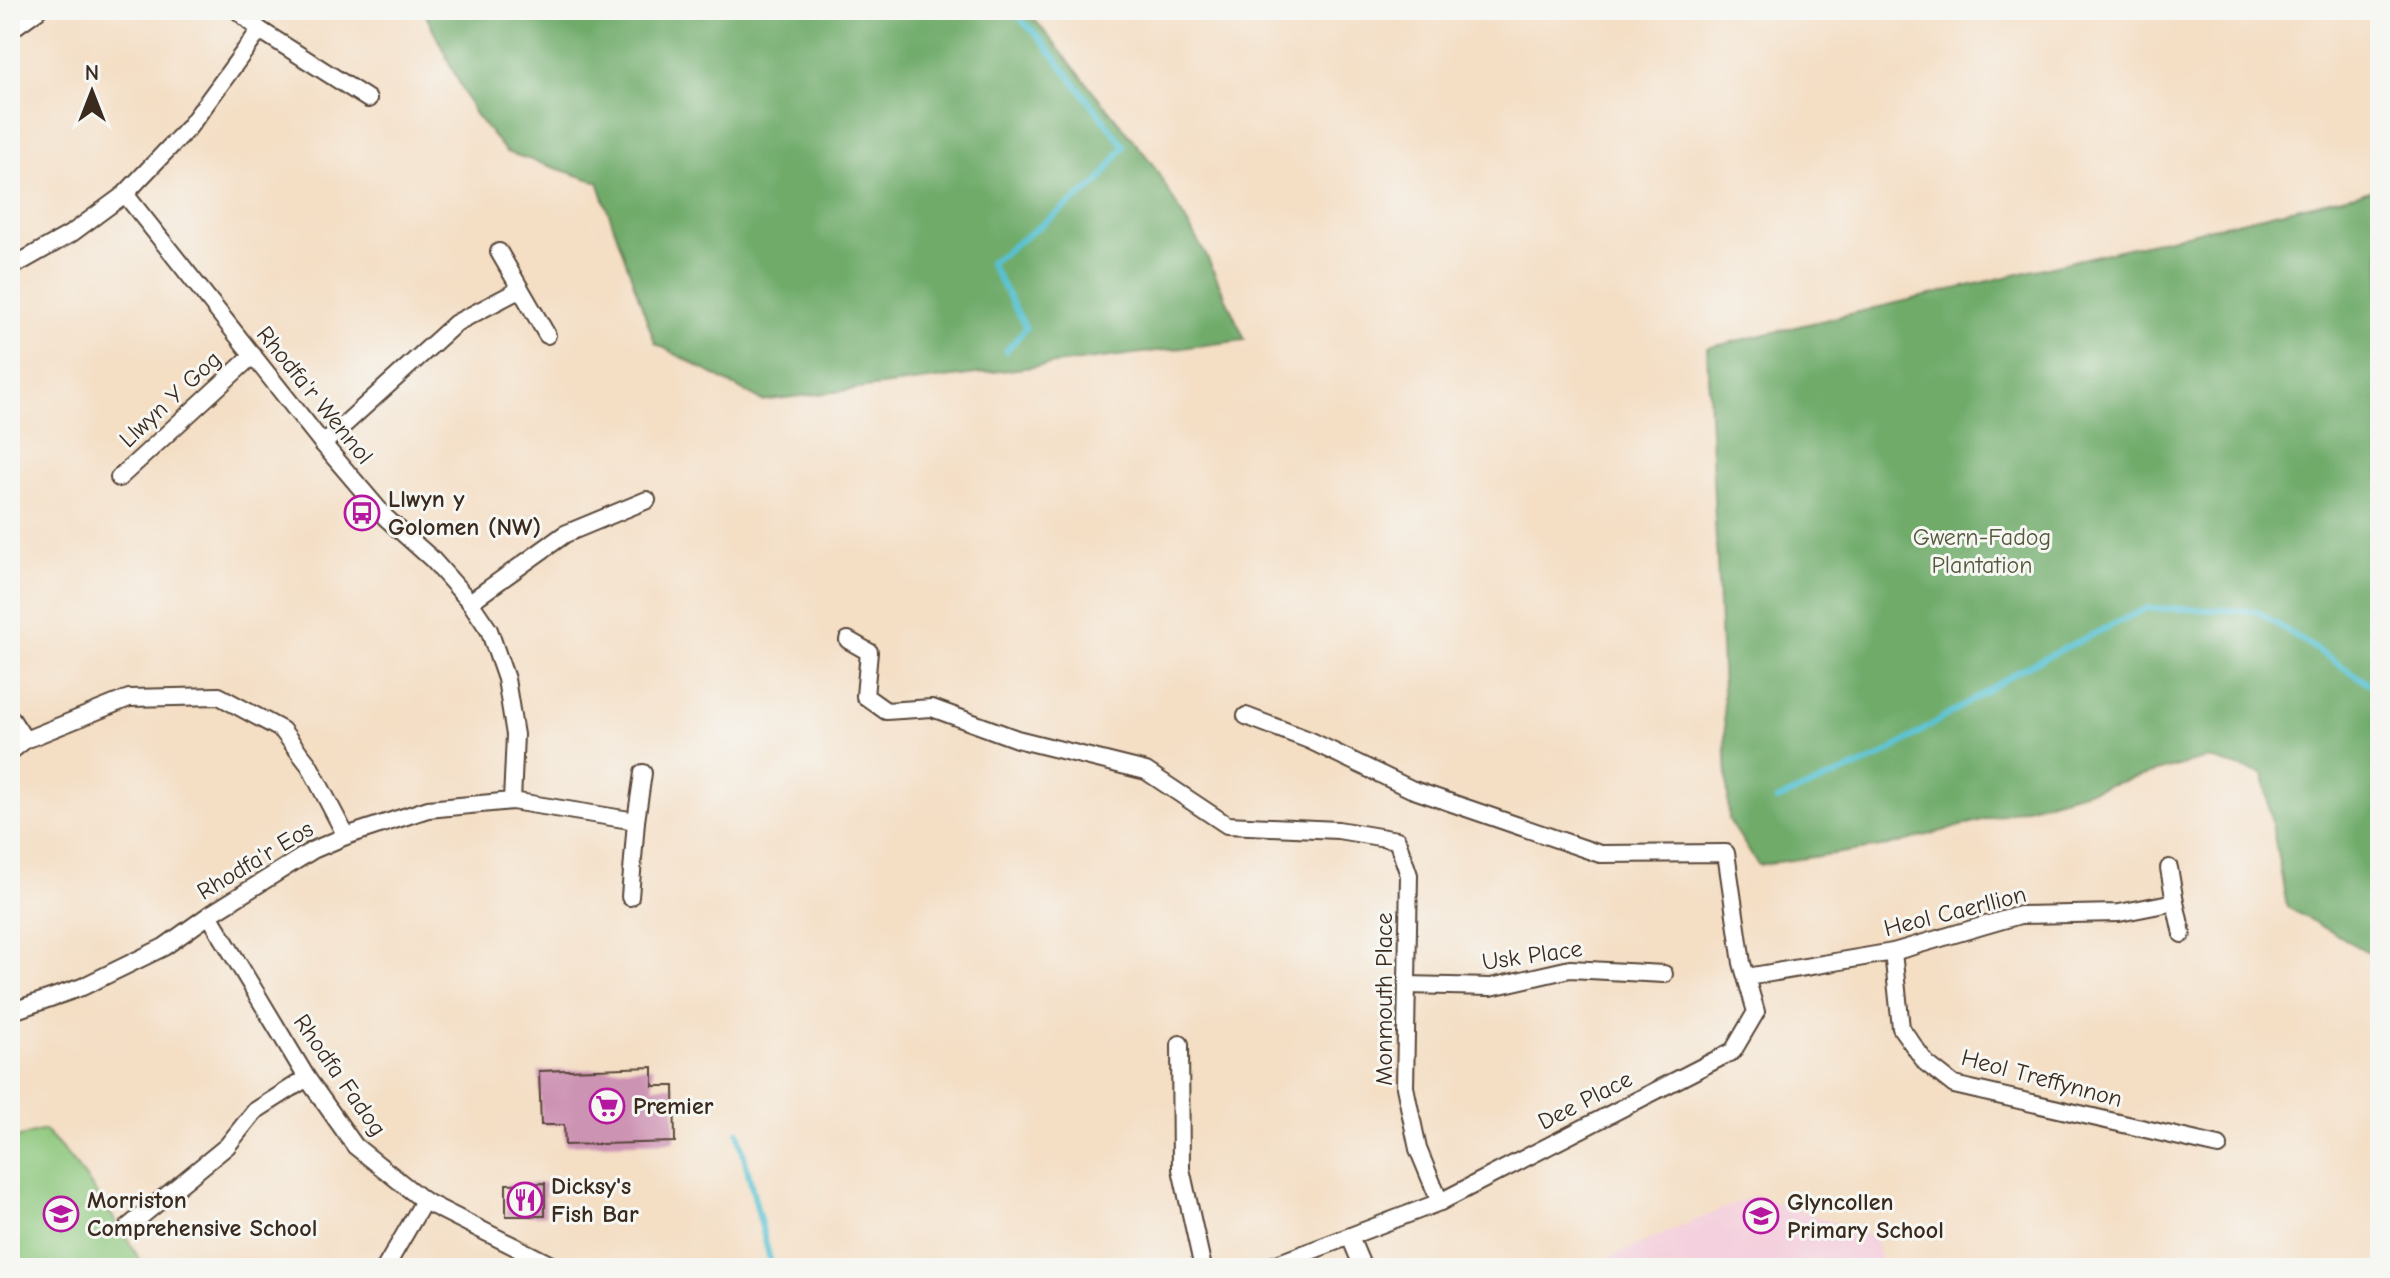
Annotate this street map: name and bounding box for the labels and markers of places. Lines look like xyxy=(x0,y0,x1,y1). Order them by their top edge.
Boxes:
place label: Llwyn y Golomen (NW) xyxy=(388,485,541,541)
bus stop icon: Llwyn y Golomen (NW) xyxy=(343,494,381,532)
supermarket icon: Premier xyxy=(588,1087,626,1125)
place label: Premier xyxy=(633,1092,714,1120)
place label: Dicksy's Fish Bar xyxy=(551,1172,639,1228)
restaurant icon: Dicksy's Fish Bar xyxy=(506,1181,544,1219)
place label: Morriston Comprehensive School xyxy=(87,1186,317,1242)
place label: Glyncollen Primary School xyxy=(1787,1188,1944,1244)
school or university icon: Morriston Comprehensive School xyxy=(42,1195,80,1233)
school or university icon: Glyncollen Primary School xyxy=(1742,1197,1780,1235)

